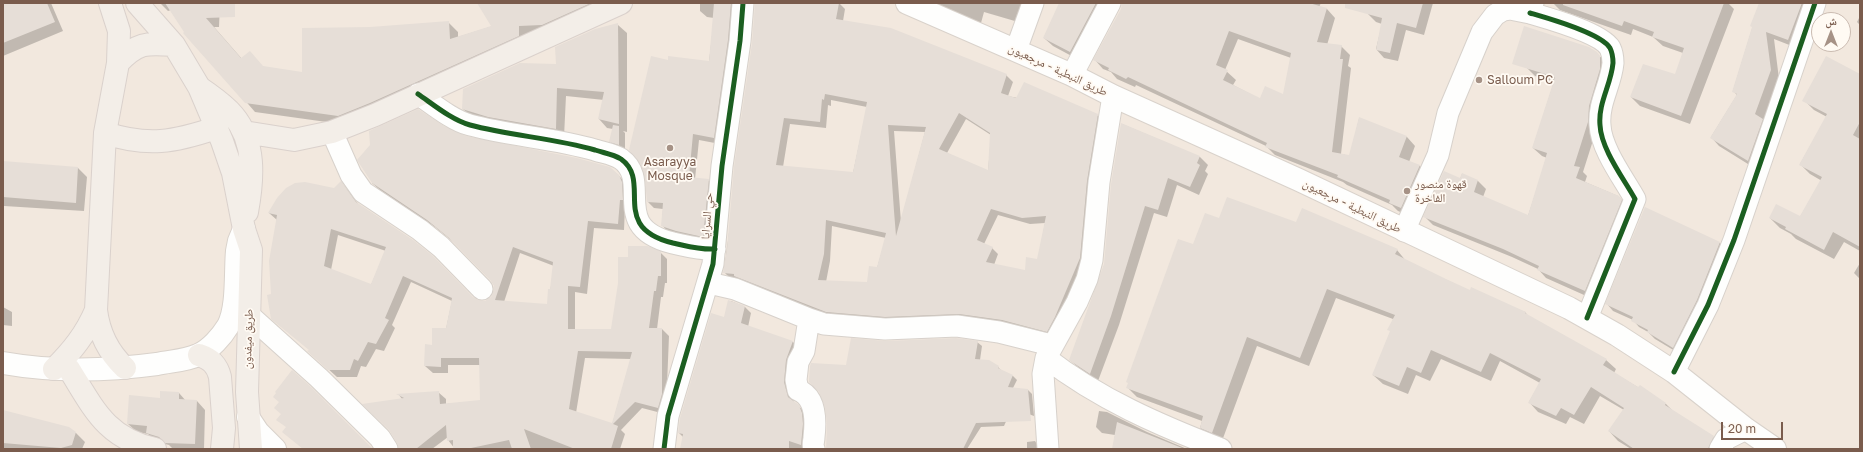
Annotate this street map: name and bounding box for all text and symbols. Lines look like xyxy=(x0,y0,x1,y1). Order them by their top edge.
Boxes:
north arrow xyxy=(1811,12,1851,52)
text: ش xyxy=(1825,14,1837,27)
street label: طريق النبطية - مرجعيون xyxy=(1006,41,1110,99)
place label: Salloum PC xyxy=(1487,73,1553,87)
marker: Salloum PC xyxy=(1474,75,1484,85)
marker: Asarayya Mosque xyxy=(665,143,675,153)
place label: Asarayya Mosque xyxy=(644,155,696,183)
street label: طريق النبطية - مرجعيون xyxy=(1300,176,1404,236)
place label: قهوة منصور الفاخرة xyxy=(1415,177,1467,205)
marker: قهوة منصور الفاخرة xyxy=(1402,186,1412,196)
street label: حي السرايا xyxy=(698,192,716,240)
street label: طريق ميفدون xyxy=(240,309,256,369)
scale bar xyxy=(1723,414,1785,440)
text: 20 m xyxy=(1728,421,1756,436)

